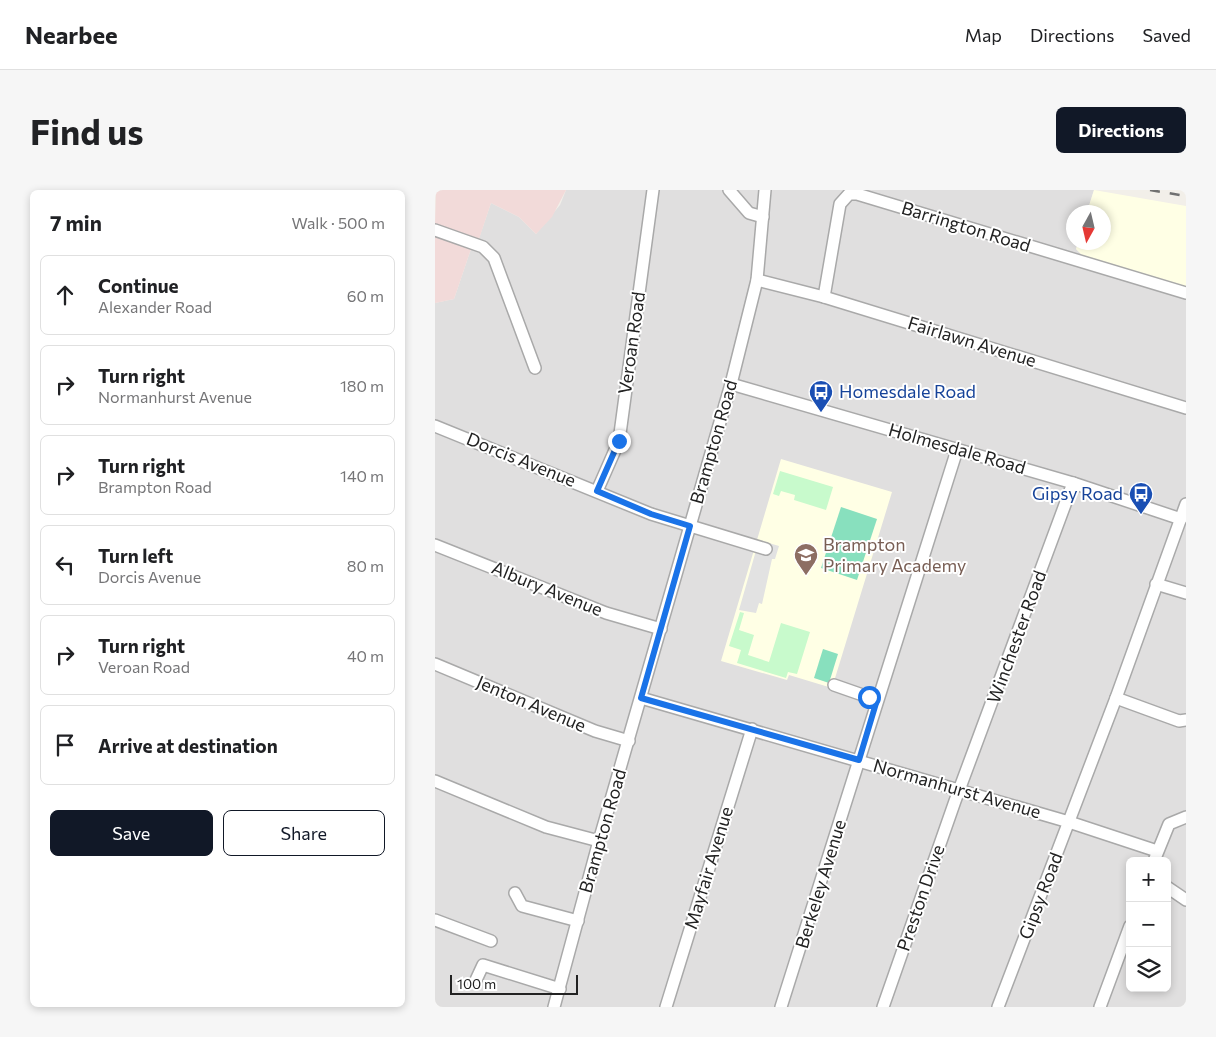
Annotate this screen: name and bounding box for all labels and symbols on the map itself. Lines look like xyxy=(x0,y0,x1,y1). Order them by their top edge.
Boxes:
street label: Barrington Road xyxy=(899,196,1034,256)
north arrow xyxy=(1066,205,1111,250)
street label: Veroan Road xyxy=(613,290,649,396)
street label: Fairlawn Avenue xyxy=(905,311,1039,371)
street label: Brampton Road xyxy=(685,377,741,506)
bus stop icon: Homesdale Road xyxy=(808,379,834,413)
place label: Homesdale Road xyxy=(839,380,976,402)
street label: Holmesdale Road xyxy=(886,418,1028,478)
street label: Dorcis Avenue xyxy=(463,427,579,491)
route end xyxy=(608,430,631,453)
bus stop icon: Gipsy Road xyxy=(1128,481,1154,515)
place label: Gipsy Road xyxy=(1032,482,1123,504)
place label: Brampton Primary Academy xyxy=(823,533,966,576)
school or university icon: Brampton Primary Academy xyxy=(793,542,819,576)
street label: Albury Avenue xyxy=(489,556,606,620)
street label: Winchester Road xyxy=(982,567,1050,706)
street label: Jenton Avenue xyxy=(473,670,589,736)
route start xyxy=(858,686,881,709)
street label: Normanhurst Avenue xyxy=(871,754,1044,822)
street label: Brampton Road xyxy=(574,766,630,895)
street label: Mayfair Avenue xyxy=(679,804,737,932)
street label: Berkeley Avenue xyxy=(790,817,850,951)
street label: Preston Drive xyxy=(892,842,949,954)
street label: Gipsy Road xyxy=(1013,849,1067,942)
scale bar xyxy=(450,972,577,995)

